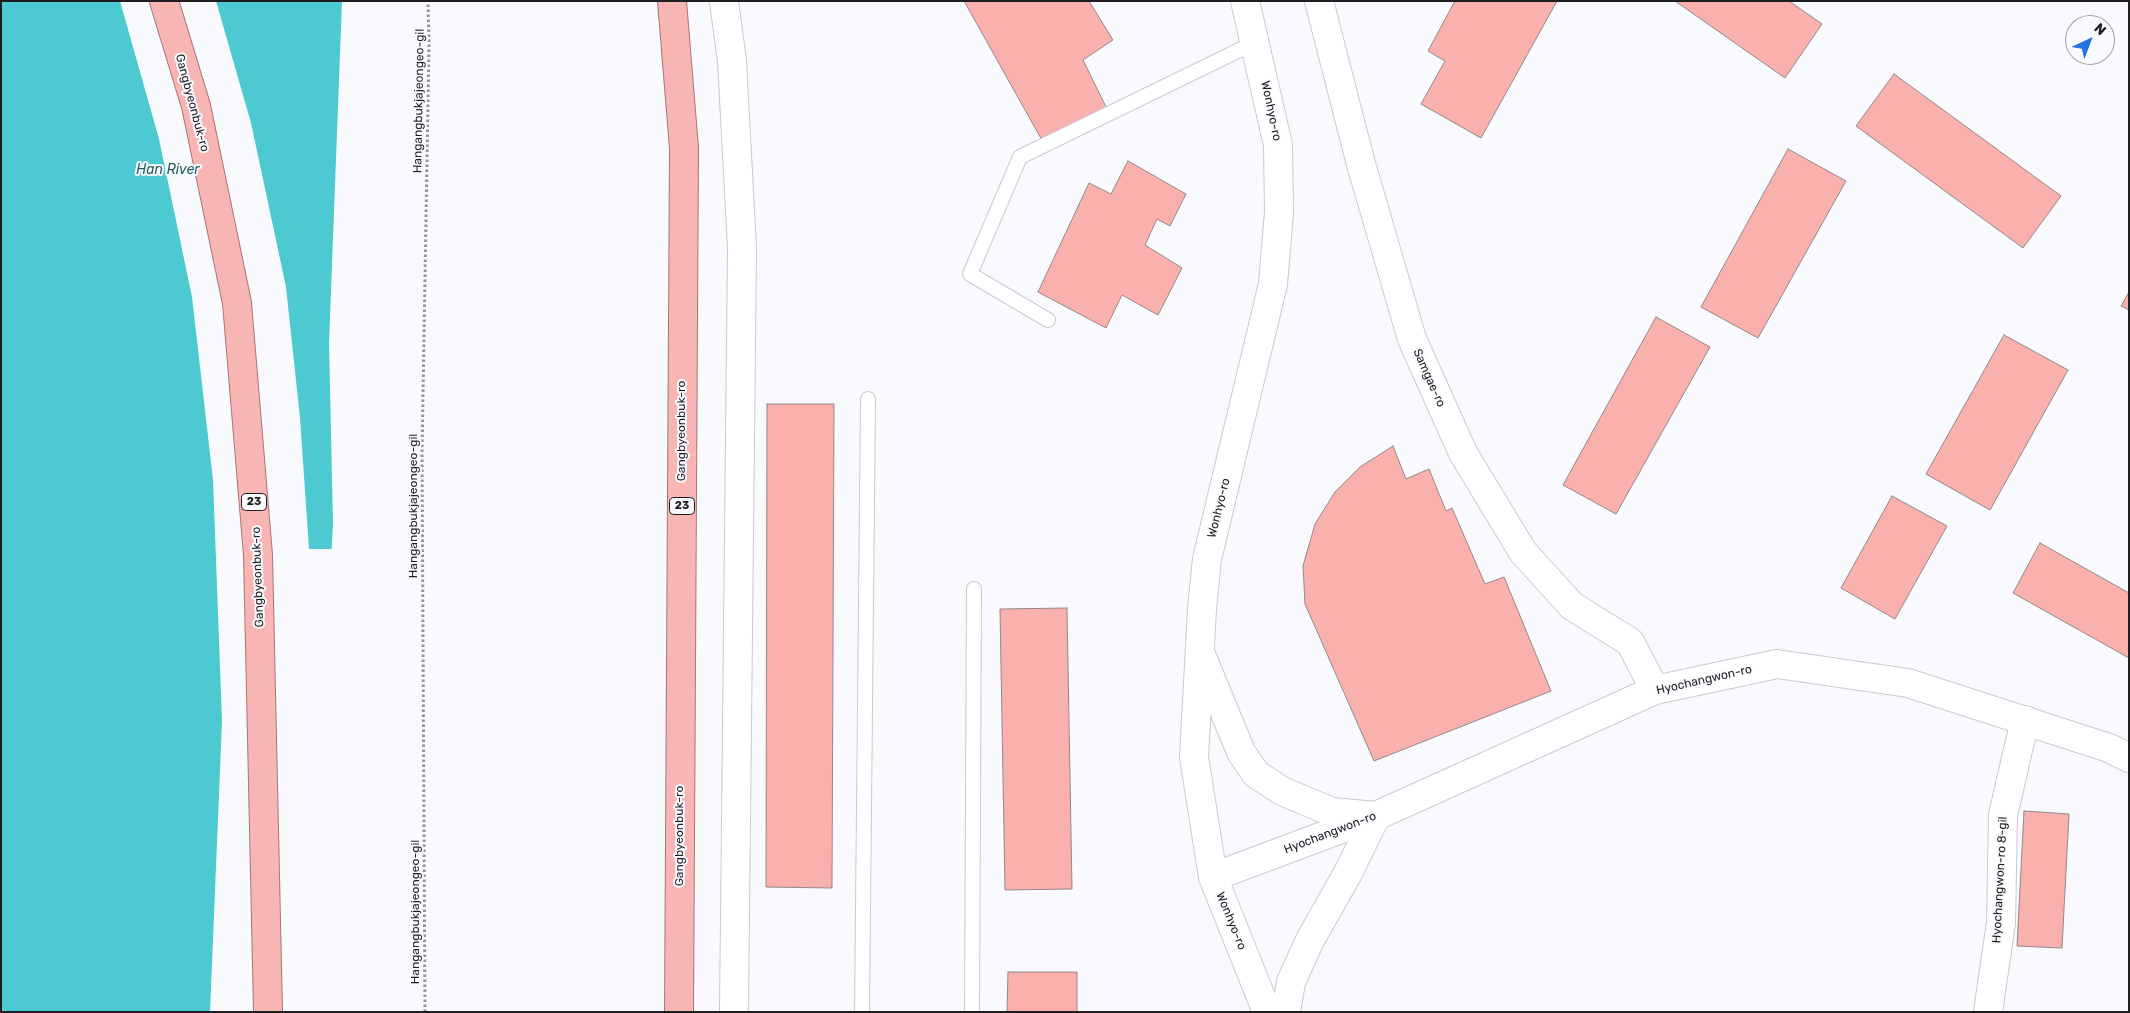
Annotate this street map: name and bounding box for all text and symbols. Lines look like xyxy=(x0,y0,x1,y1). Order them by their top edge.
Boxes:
north arrow xyxy=(2065,15,2115,65)
text: N xyxy=(2090,20,2109,39)
street label: Hangangbukjajeongeo-gil xyxy=(411,29,427,173)
street label: Gangbyeonbuk-ro xyxy=(172,53,212,153)
street label: Wonhyo-ro xyxy=(1258,80,1284,142)
water label: Han River xyxy=(136,162,200,178)
street label: Samgae-ro xyxy=(1410,347,1448,409)
street label: Gangbyeonbuk-ro xyxy=(675,381,689,481)
street label: Hangangbukjajeongeo-gil xyxy=(407,434,421,578)
street label: Wonhyo-ro xyxy=(1205,477,1233,539)
road number: 23 xyxy=(242,494,266,511)
road number: 23 xyxy=(670,498,694,514)
street label: Gangbyeonbuk-ro xyxy=(249,526,267,628)
street label: Hyochangwon-ro xyxy=(1655,662,1753,698)
street label: Gangbyeonbuk-ro xyxy=(673,786,687,886)
street label: Hyochangwon-ro xyxy=(1282,809,1378,857)
street label: Hyochangwon-ro 8-gil xyxy=(1989,816,2011,944)
street label: Hangangbukjajeongeo-gil xyxy=(409,840,423,984)
street label: Wonhyo-ro xyxy=(1213,890,1249,952)

